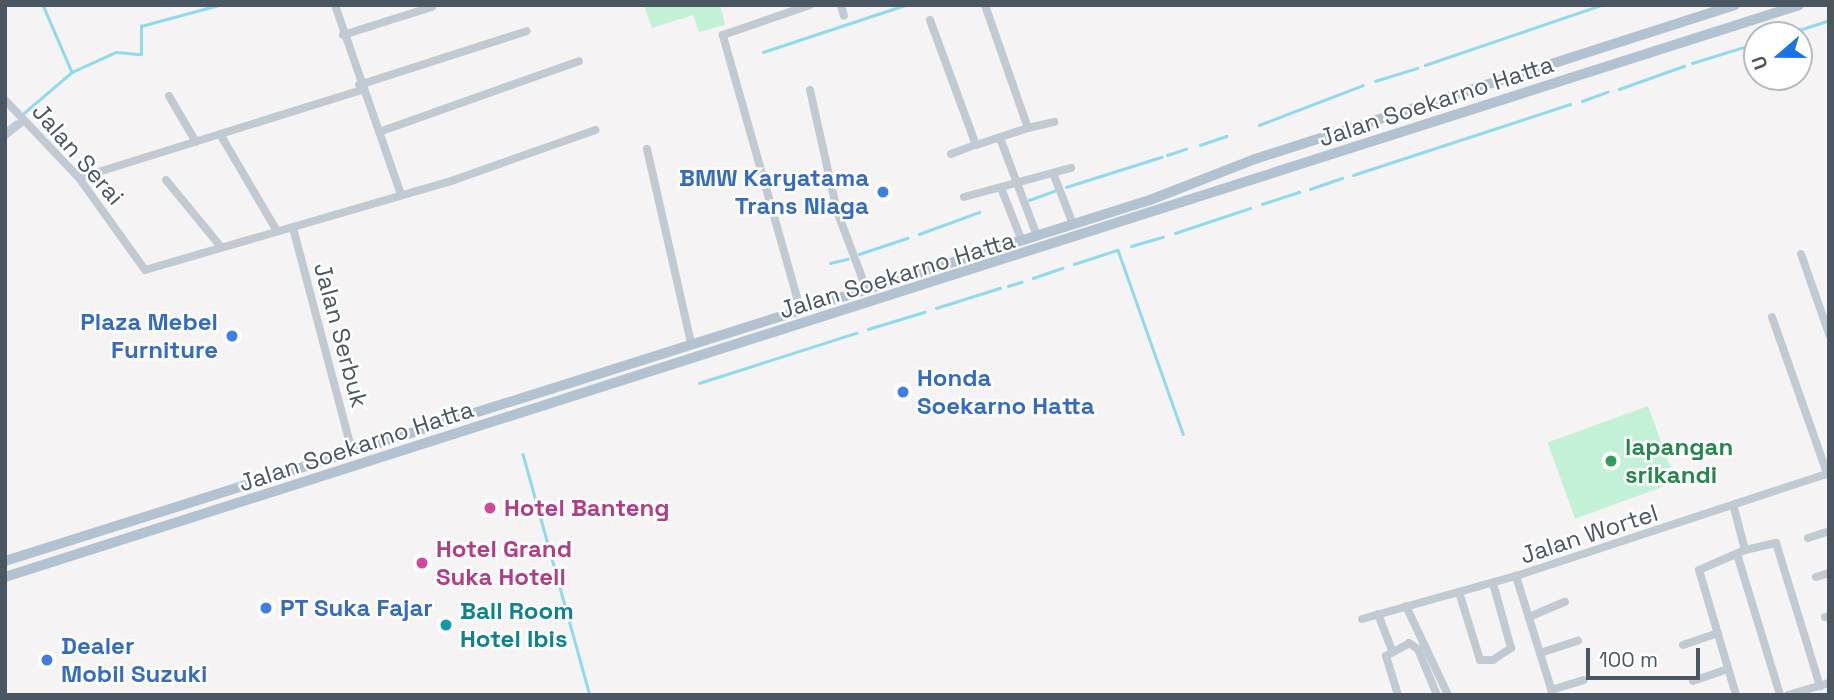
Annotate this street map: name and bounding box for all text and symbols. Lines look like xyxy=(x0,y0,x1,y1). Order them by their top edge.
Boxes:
north arrow xyxy=(1743,21,1813,91)
street label: Jalan Soekarno Hatta xyxy=(1315,49,1557,153)
text: U xyxy=(1746,52,1774,73)
street label: Jalan Serai xyxy=(26,97,130,211)
place label: BMW Karyatama Trans Niaga xyxy=(679,164,869,220)
marker: BMW Karyatama Trans Niaga xyxy=(875,184,891,200)
street label: Jalan Soekarno Hatta xyxy=(776,225,1018,325)
street label: Jalan Serbuk xyxy=(308,259,374,411)
place label: Plaza Mebel Furniture xyxy=(80,308,218,364)
marker: Plaza Mebel Furniture xyxy=(224,328,240,344)
place label: Honda Soekarno Hatta xyxy=(917,364,1095,420)
marker: Honda Soekarno Hatta xyxy=(895,384,911,400)
street label: Jalan Soekarno Hatta xyxy=(235,394,477,498)
place label: lapangan srikandi xyxy=(1625,433,1733,489)
marker: lapangan srikandi xyxy=(1603,453,1619,469)
place label: Hotel Banteng xyxy=(504,494,670,522)
street label: Jalan Wortel xyxy=(1516,498,1662,570)
marker: Hotel Banteng xyxy=(482,500,498,516)
place label: Hotel Grand Suka Hotell xyxy=(436,535,572,591)
marker: Hotel Grand Suka Hotell xyxy=(414,555,430,571)
place label: PT Suka Fajar xyxy=(280,594,434,622)
place label: Ball Room Hotel Ibis xyxy=(460,597,574,653)
marker: PT Suka Fajar xyxy=(258,600,274,616)
marker: Ball Room Hotel Ibis xyxy=(438,617,454,633)
place label: Dealer Mobil Suzuki xyxy=(61,632,207,688)
scale bar xyxy=(1589,634,1703,678)
text: 100 m xyxy=(1599,646,1658,673)
marker: Dealer Mobil Suzuki xyxy=(39,652,55,668)

